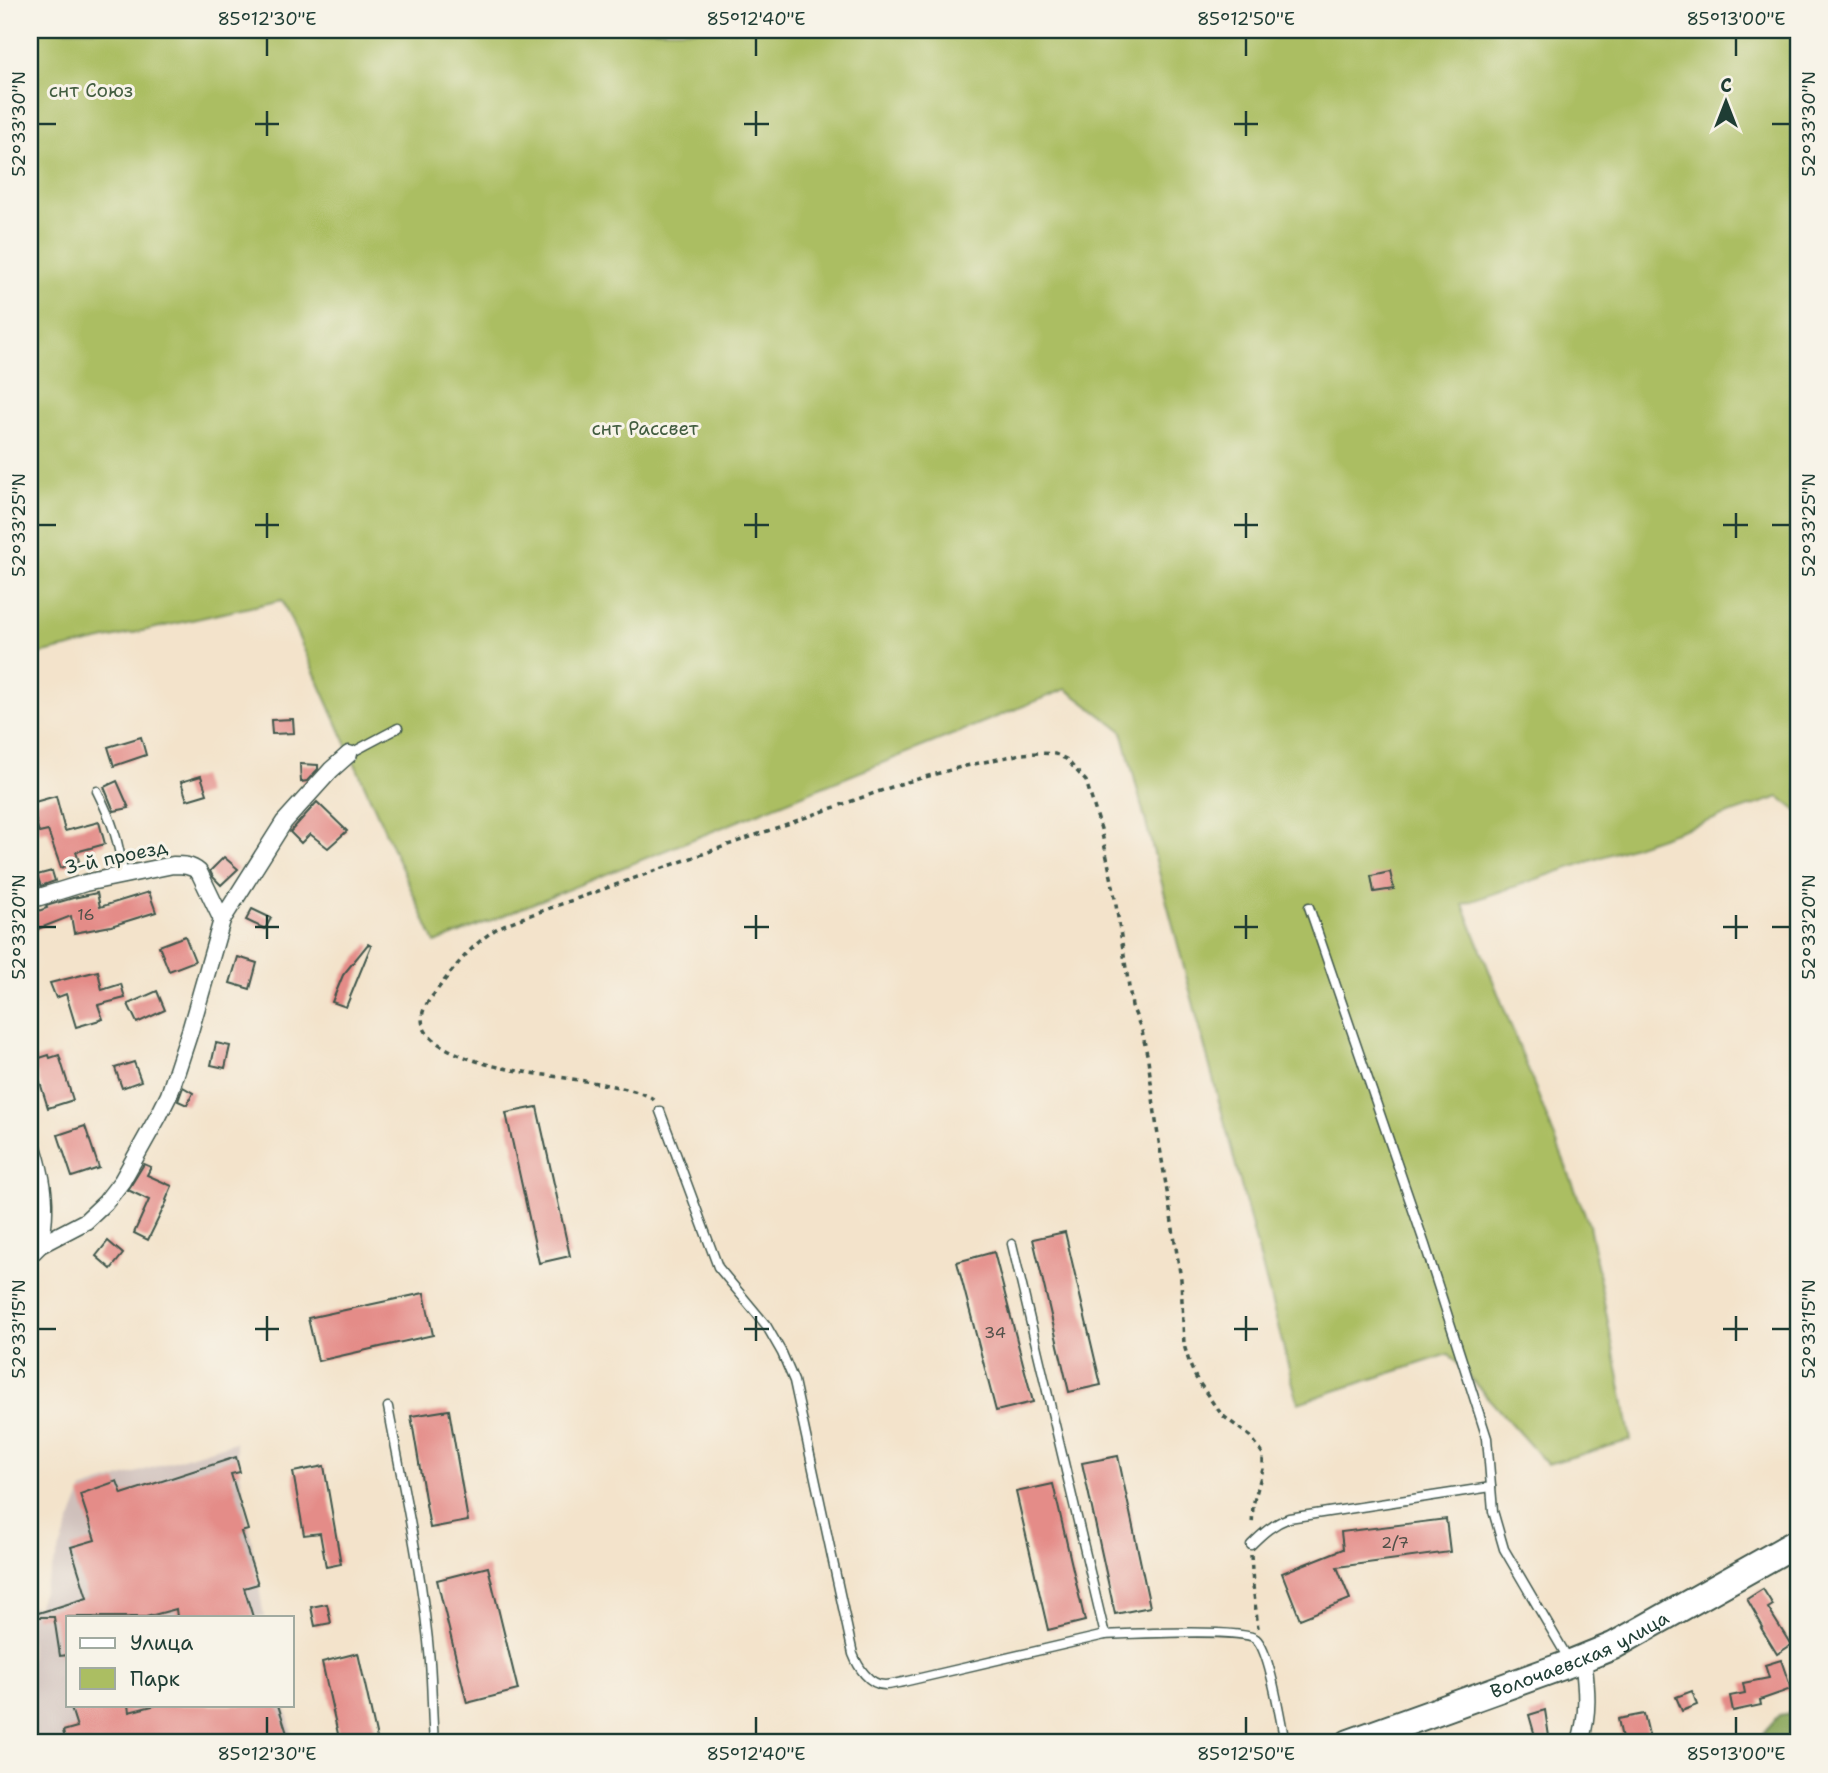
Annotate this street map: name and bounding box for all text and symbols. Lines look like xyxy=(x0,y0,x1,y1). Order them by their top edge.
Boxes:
text: 85°12'30"E xyxy=(217,7,317,31)
text: 85°12'40"E xyxy=(707,7,806,31)
text: 85°12'50"E xyxy=(1197,7,1295,31)
text: 85°13'00"E xyxy=(1686,7,1786,31)
north arrow xyxy=(1692,66,1762,136)
text: 52°33'30"N xyxy=(7,71,31,177)
text: 52°33'30"N xyxy=(1797,71,1821,177)
text: С xyxy=(1720,73,1732,98)
park label: снт Союз xyxy=(49,78,133,103)
park label: снт Рассвет xyxy=(592,416,699,441)
text: 52°33'25"N xyxy=(7,473,31,577)
text: 52°33'25"N xyxy=(1797,473,1821,577)
street label: 3-й проезд xyxy=(62,834,170,880)
text: 52°33'20"N xyxy=(7,874,31,980)
text: 52°33'20"N xyxy=(1797,874,1821,980)
house number: 16 xyxy=(77,904,95,925)
text: 52°33'15"N xyxy=(7,1279,31,1379)
text: 52°33'15"N xyxy=(1797,1279,1821,1379)
house number: 34 xyxy=(984,1322,1006,1343)
house number: 2/7 xyxy=(1381,1532,1409,1553)
street label: Волочаевская улица xyxy=(1487,1605,1673,1704)
legend xyxy=(66,1616,294,1706)
text: Улица xyxy=(130,1629,193,1657)
text: Парк xyxy=(130,1665,180,1693)
text: 85°12'30"E xyxy=(217,1742,317,1766)
text: 85°12'40"E xyxy=(707,1742,806,1766)
text: 85°12'50"E xyxy=(1197,1742,1295,1766)
text: 85°13'00"E xyxy=(1686,1742,1786,1766)

